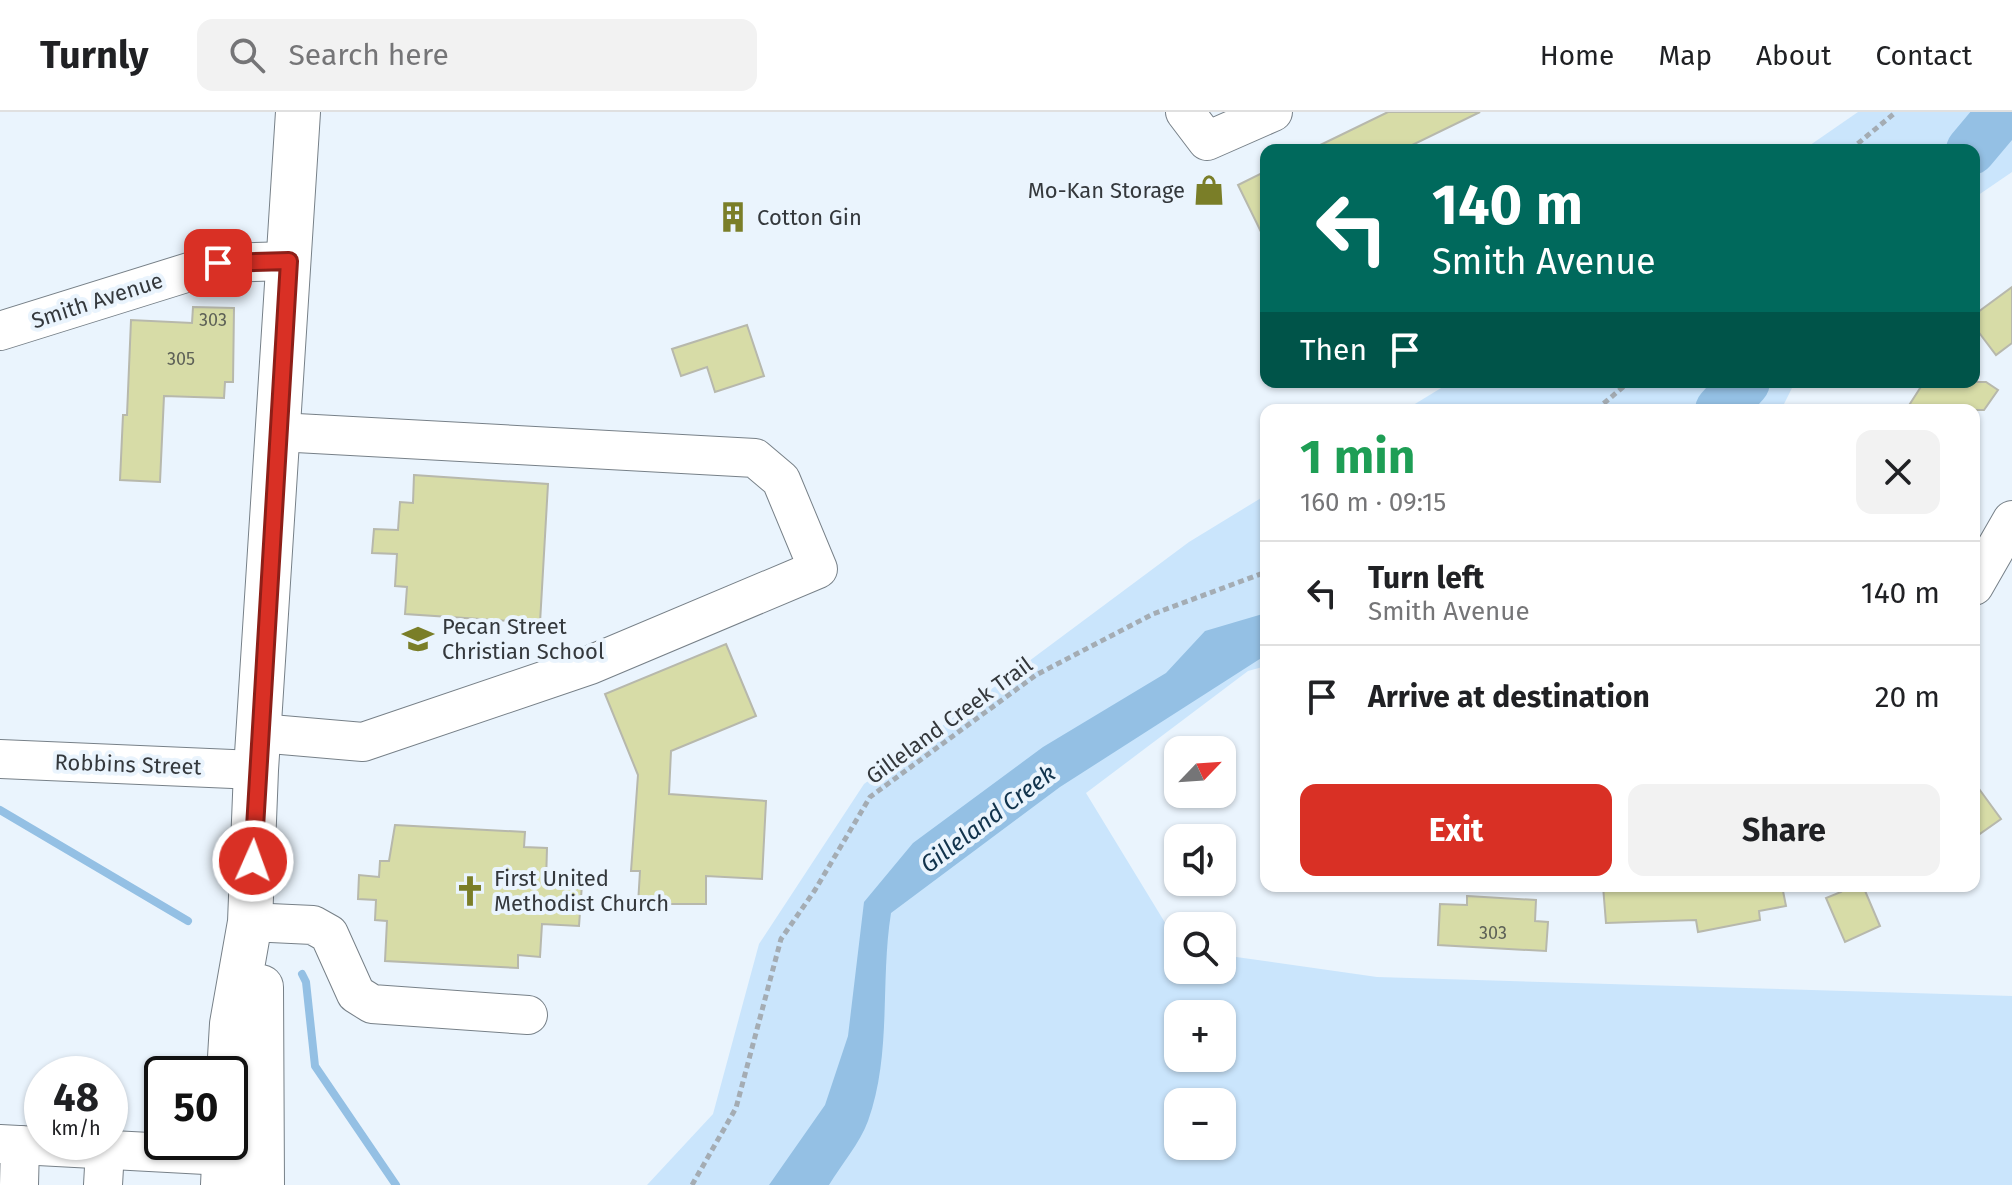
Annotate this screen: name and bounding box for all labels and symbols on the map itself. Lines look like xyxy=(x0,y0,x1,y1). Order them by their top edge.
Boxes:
shop icon: Mo-Kan Storage xyxy=(1192,173,1226,207)
place label: Mo-Kan Storage xyxy=(1028,177,1185,204)
building icon: Cotton Gin xyxy=(716,200,750,234)
place label: Cotton Gin xyxy=(757,204,862,231)
pin xyxy=(184,229,252,297)
street label: Smith Avenue xyxy=(28,267,166,334)
house number: 303 xyxy=(199,309,227,331)
house number: 305 xyxy=(167,348,195,370)
place label: Pecan Street Christian School xyxy=(442,613,604,665)
school or university icon: Pecan Street Christian School xyxy=(401,622,435,656)
street label: Gilleland Creek Trail xyxy=(861,651,1038,790)
north arrow xyxy=(1164,736,1236,808)
street label: Robbins Street xyxy=(54,748,202,781)
water label: Gilleland Creek xyxy=(915,759,1061,879)
position arrow xyxy=(211,819,295,903)
place label: First United Methodist Church xyxy=(494,865,669,917)
church icon: First United Methodist Church xyxy=(453,874,487,908)
house number: 303 xyxy=(1479,922,1507,944)
speed limit sign: 50 xyxy=(144,1056,248,1160)

